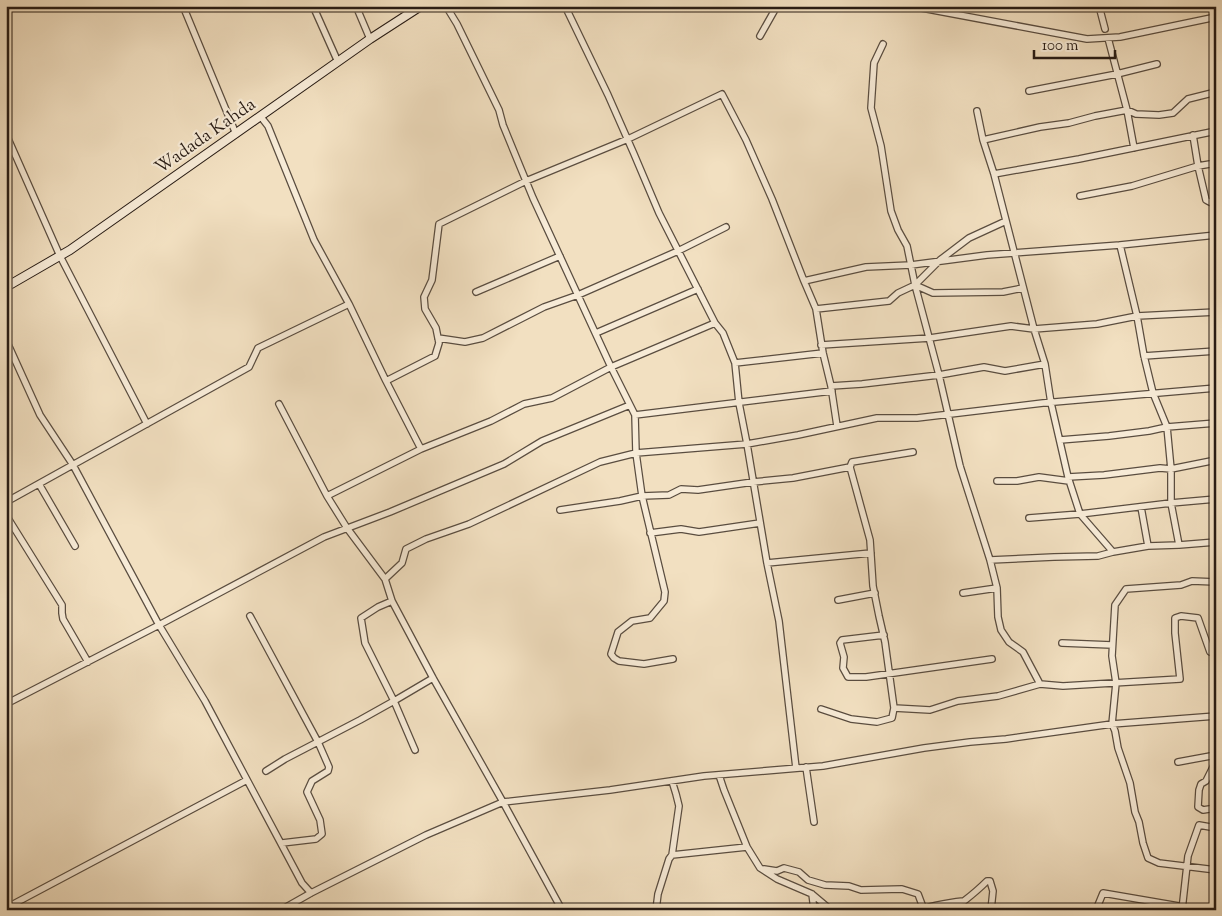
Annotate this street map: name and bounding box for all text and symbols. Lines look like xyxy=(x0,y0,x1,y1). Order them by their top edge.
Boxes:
scale bar xyxy=(1034,28,1116,60)
text: 100 m xyxy=(1042,36,1079,57)
street label: Wadada Kahda xyxy=(150,93,262,181)

